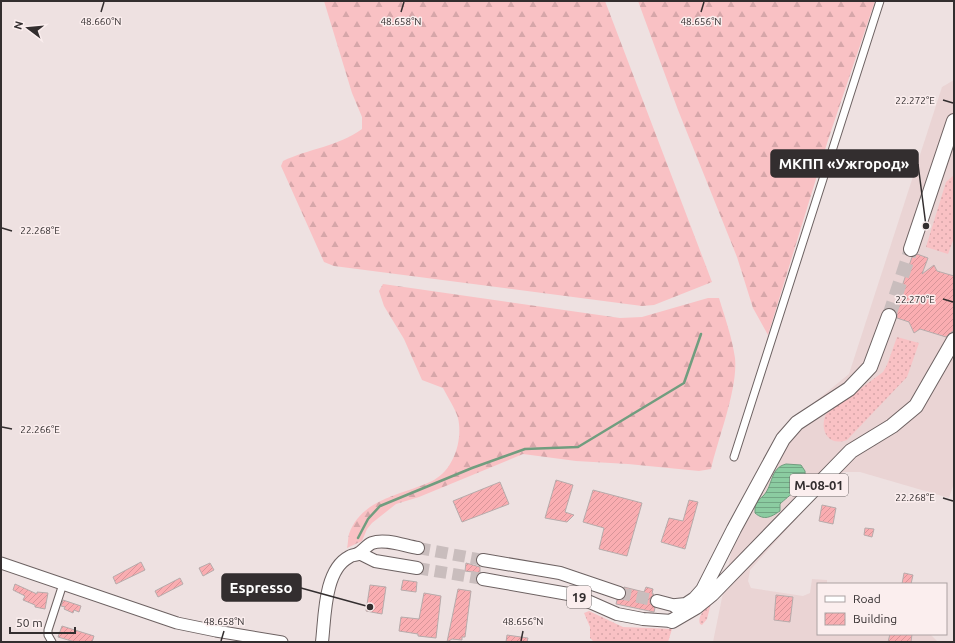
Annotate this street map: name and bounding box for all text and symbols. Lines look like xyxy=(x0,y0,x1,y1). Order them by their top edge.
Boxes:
north arrow xyxy=(8,8,48,48)
text: 48.660°N xyxy=(80,16,122,27)
text: 48.658°N xyxy=(380,16,422,27)
text: 48.656°N xyxy=(680,16,722,27)
text: N xyxy=(11,20,25,31)
text: 22.272°E xyxy=(895,95,935,106)
callout: МКПП «Ужгород» xyxy=(771,150,918,177)
text: МКПП «Ужгород» xyxy=(779,155,910,172)
text: 22.268°E xyxy=(20,225,60,236)
text: 22.270°E xyxy=(895,294,935,305)
text: 22.266°E xyxy=(20,424,60,435)
road number: М-08-01 xyxy=(790,474,848,496)
text: 22.268°E xyxy=(895,492,935,503)
callout: Espresso xyxy=(222,574,301,601)
text: Espresso xyxy=(230,579,292,596)
legend xyxy=(817,583,947,635)
road number: 19 xyxy=(567,586,591,608)
text: Road xyxy=(853,592,881,605)
scale bar xyxy=(10,609,75,635)
text: Building xyxy=(853,612,897,625)
text: 50 m xyxy=(16,616,43,629)
text: 48.658°N xyxy=(203,616,245,627)
text: 48.656°N xyxy=(502,616,544,627)

